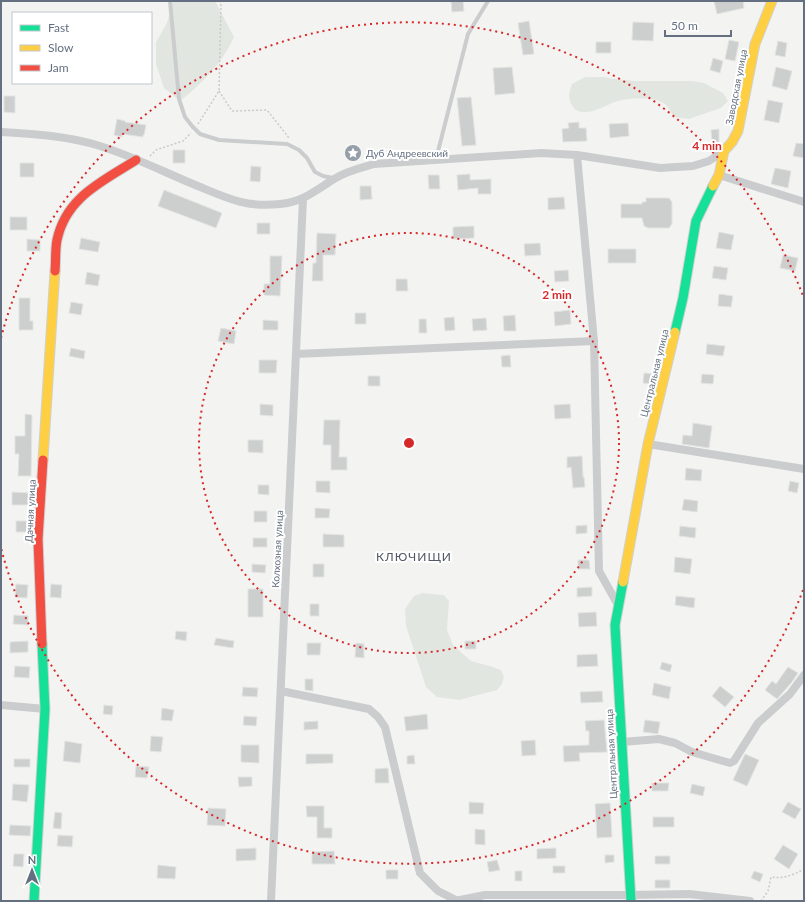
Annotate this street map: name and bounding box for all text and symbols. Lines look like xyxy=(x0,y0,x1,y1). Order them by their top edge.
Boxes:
legend xyxy=(12,12,152,84)
scale bar xyxy=(665,12,731,38)
text: 50 m xyxy=(671,18,698,33)
text: Fast xyxy=(48,20,70,35)
text: Slow xyxy=(48,40,74,55)
street label: Заводская улица xyxy=(723,48,749,126)
text: Jam xyxy=(48,60,69,75)
text: 4 min xyxy=(692,138,722,153)
place icon: Дуб Андреевский xyxy=(343,143,363,163)
place label: Дуб Андреевский xyxy=(366,147,448,159)
text: 2 min xyxy=(542,287,572,302)
street label: Центральная улица xyxy=(637,328,671,418)
centre of rings xyxy=(402,436,416,450)
street label: Дачная улица xyxy=(22,479,38,543)
street label: Колхозная улица xyxy=(269,510,285,588)
district label: КЛЮЧИЩИ xyxy=(376,549,452,564)
street label: Центральная улица xyxy=(603,709,619,799)
north arrow xyxy=(12,850,52,890)
text: N xyxy=(28,853,36,866)

